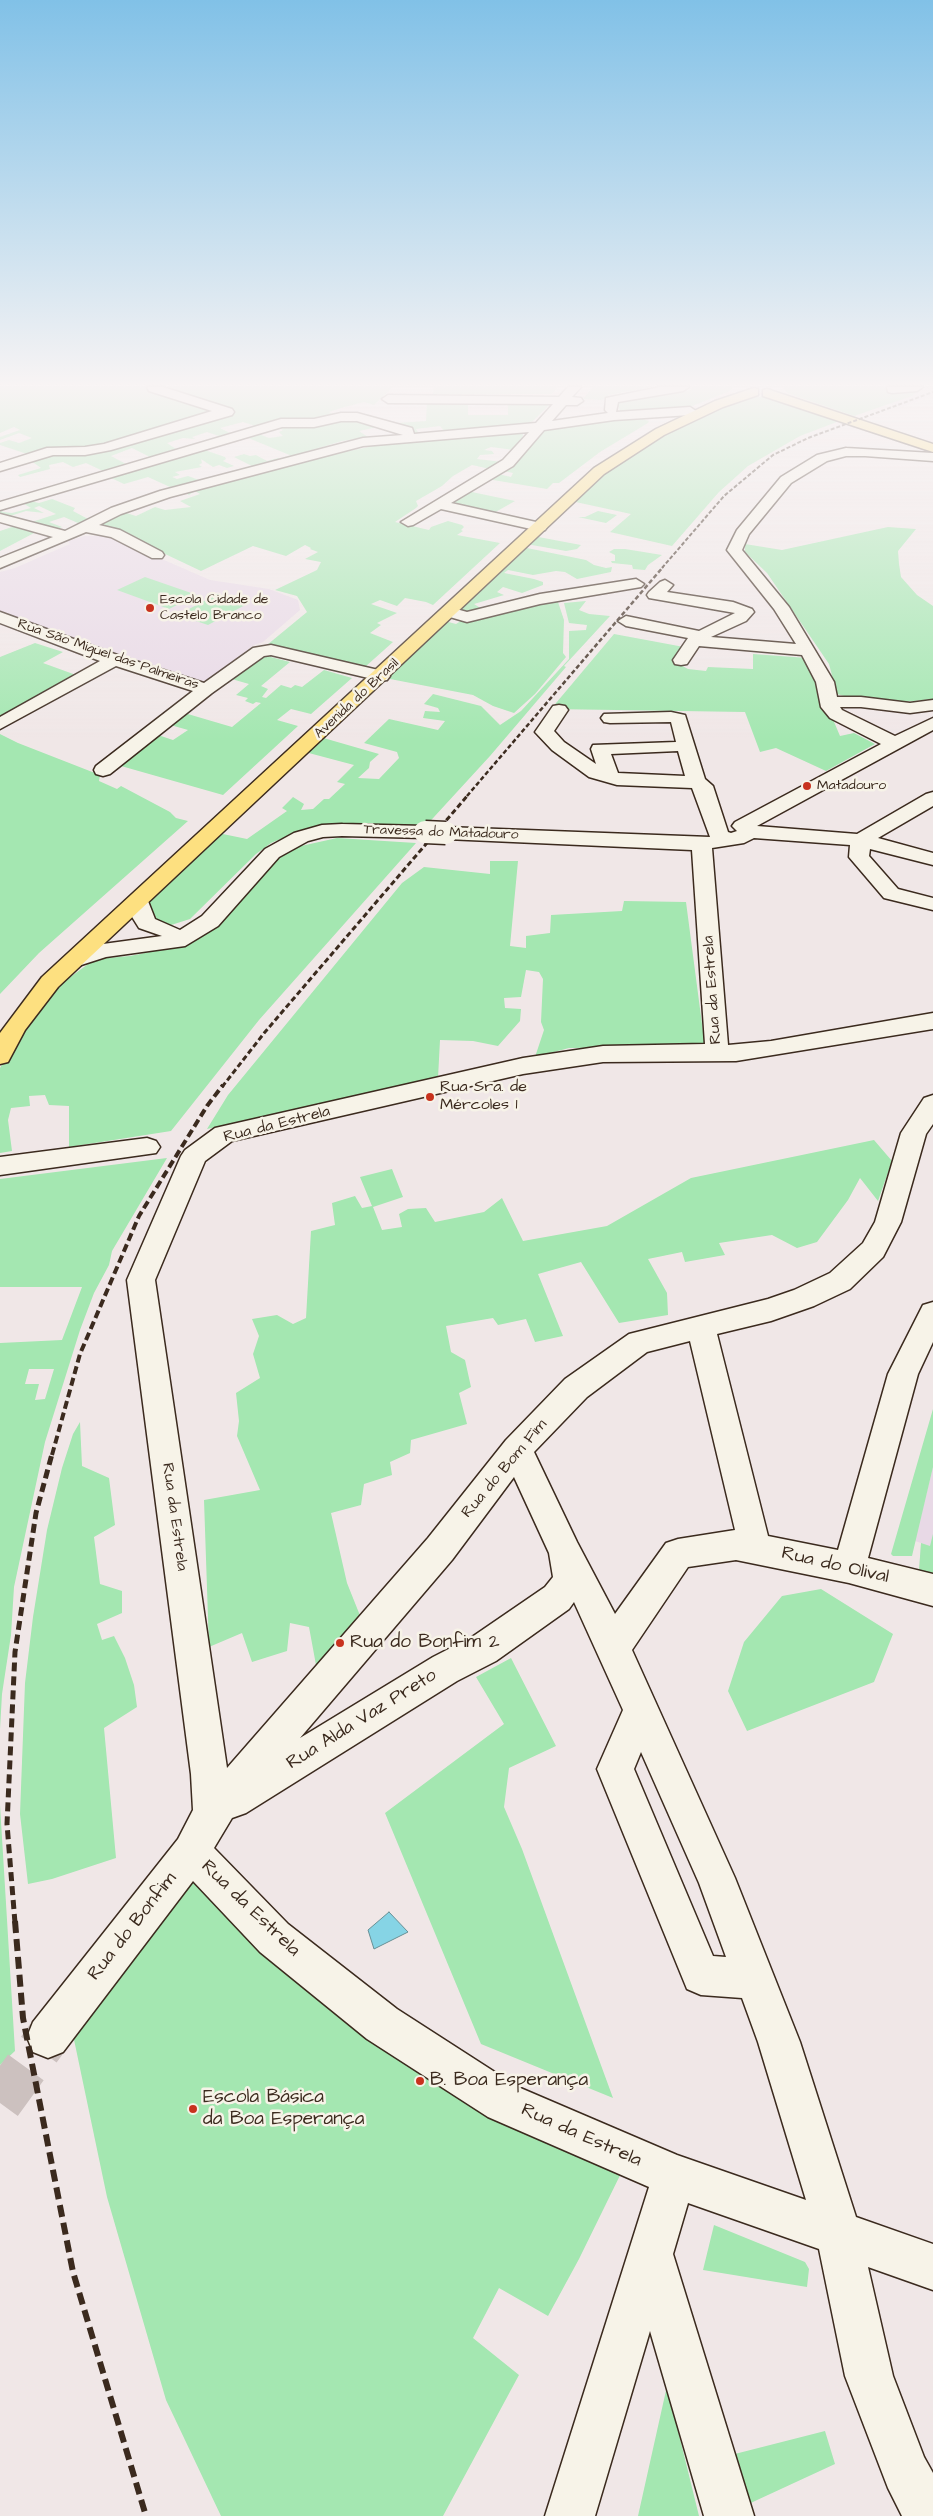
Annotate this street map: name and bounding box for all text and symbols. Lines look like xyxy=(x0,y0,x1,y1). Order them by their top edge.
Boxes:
place label: Escola Cidade de Castelo Branco xyxy=(160,592,268,624)
marker: Escola Cidade de Castelo Branco xyxy=(144,602,156,614)
street label: Rua São Miguel das Palmeiras xyxy=(15,616,201,694)
street label: Avenida do Brasil xyxy=(311,655,403,743)
place label: Matadouro xyxy=(817,778,886,794)
marker: Matadouro xyxy=(801,780,813,792)
street label: Travessa do Matadouro xyxy=(363,822,519,844)
street label: Rua da Estrela xyxy=(700,935,726,1045)
place label: Rua Sra. de Mércoles 1 xyxy=(440,1078,527,1116)
marker: Rua Sra. de Mércoles 1 xyxy=(424,1091,436,1103)
street label: Rua da Estrela xyxy=(222,1103,332,1147)
street label: Rua do Bom Fim xyxy=(458,1416,552,1522)
street label: Rua da Estrela xyxy=(157,1462,191,1572)
street label: Rua do Olival xyxy=(779,1543,891,1589)
place label: Rua do Bonfim 2 xyxy=(350,1632,500,1654)
marker: Rua do Bonfim 2 xyxy=(334,1637,346,1649)
street label: Rua Alda Vaz Preto xyxy=(283,1665,441,1775)
street label: Rua da Estrela xyxy=(196,1856,304,1962)
street label: Rua do Bonfim xyxy=(84,1868,182,1986)
place label: B. Boa Esperança xyxy=(430,2070,588,2092)
marker: B. Boa Esperança xyxy=(414,2075,426,2087)
place label: Escola Básica da Boa Esperança xyxy=(203,2087,364,2131)
street label: Rua da Estrela xyxy=(517,2099,645,2173)
marker: Escola Básica da Boa Esperança xyxy=(187,2103,199,2115)

